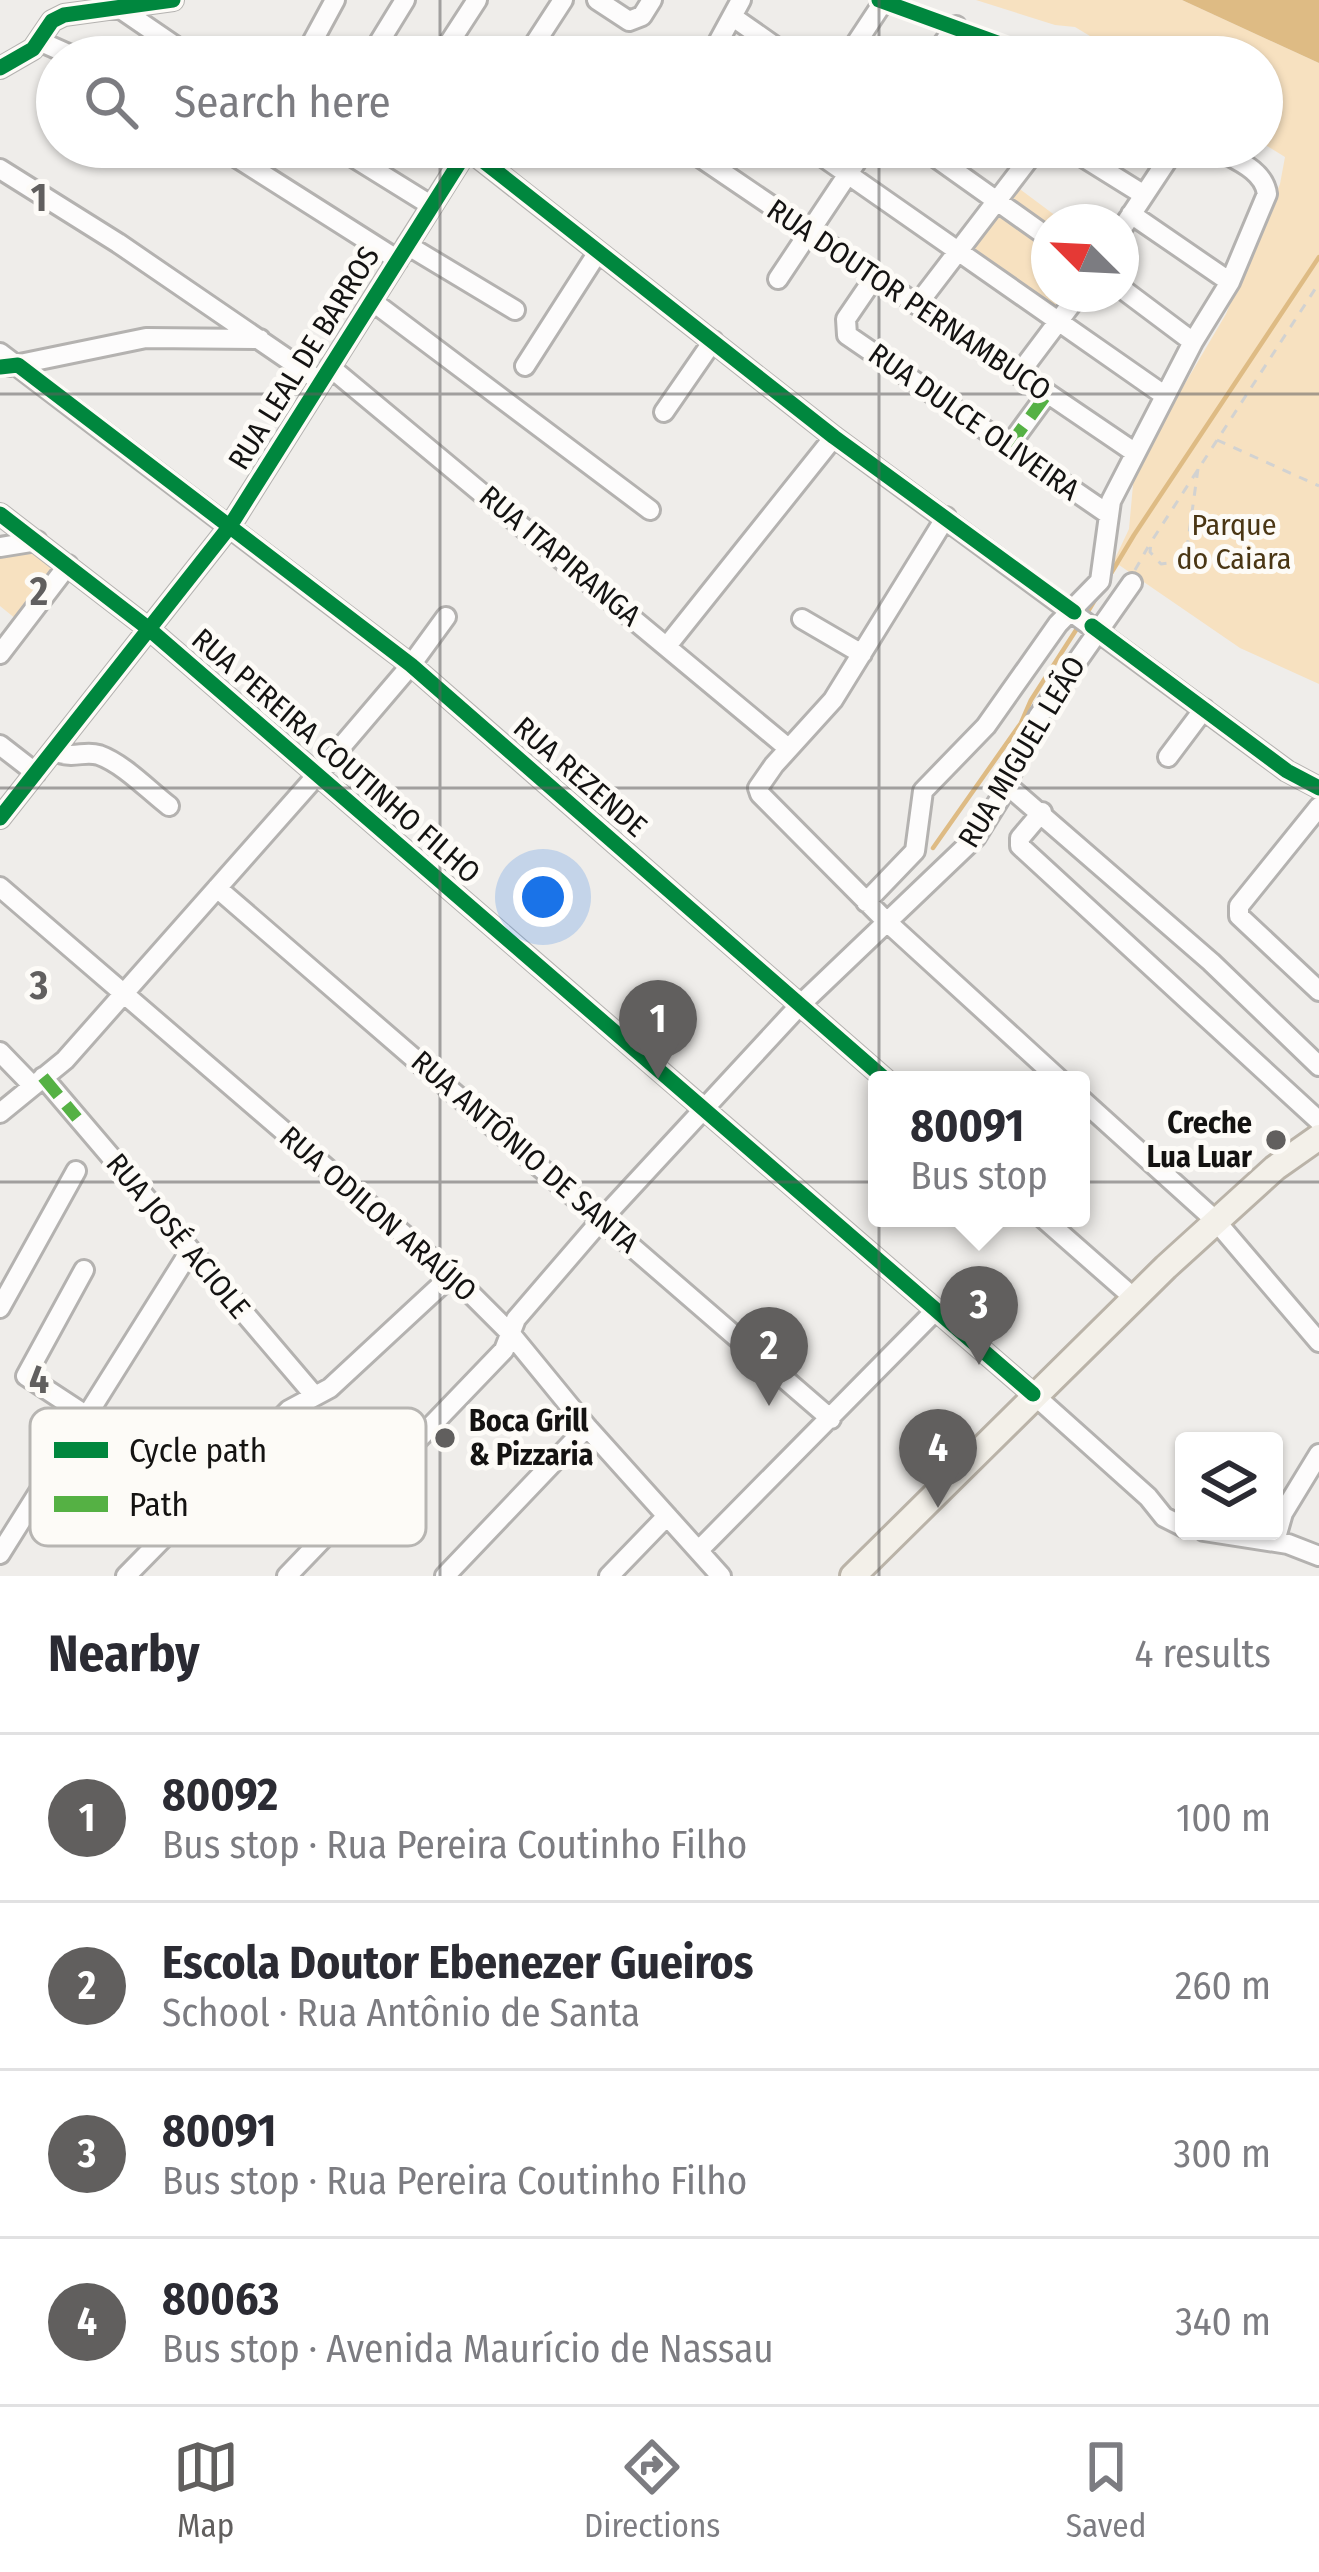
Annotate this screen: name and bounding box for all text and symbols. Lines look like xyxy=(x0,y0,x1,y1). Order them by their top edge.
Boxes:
search box xyxy=(36,36,1283,168)
icon: search xyxy=(78,69,144,135)
text: Search here xyxy=(174,75,391,129)
text: 1 xyxy=(31,175,47,221)
street label: RUA DOUTOR PERNAMBUCO xyxy=(760,192,1058,408)
north arrow xyxy=(1031,204,1139,312)
street label: RUA LEAL DE BARROS xyxy=(221,240,387,476)
street label: RUA DULCE OLIVEIRA xyxy=(862,336,1086,508)
street label: RUA ITAPIRANGA xyxy=(472,478,648,634)
park label: Parque do Caiara xyxy=(1176,507,1292,577)
text: 2 xyxy=(29,569,48,615)
street label: RUA PEREIRA COUTINHO FILHO xyxy=(185,621,487,891)
street label: RUA MIGUEL LEÃO xyxy=(951,650,1093,854)
street label: RUA REZENDE xyxy=(506,709,654,845)
your location xyxy=(513,867,573,927)
text: 3 xyxy=(29,963,48,1009)
pin: 1 xyxy=(619,980,697,1079)
street label: RUA ANTÔNIO DE SANTA xyxy=(404,1043,646,1261)
popup xyxy=(868,1071,1090,1227)
text: 80091 xyxy=(910,1099,1024,1153)
place label: Creche Lua Luar xyxy=(1147,1105,1253,1175)
street label: RUA ODILON ARAÚJO xyxy=(272,1119,484,1309)
marker: Creche Lua Luar xyxy=(1263,1127,1289,1153)
street label: RUA JOSÉ ACIOLE xyxy=(99,1146,257,1326)
text: Bus stop xyxy=(910,1153,1048,1199)
pin: 3 xyxy=(940,1266,1018,1365)
pin: 2 xyxy=(730,1307,808,1406)
text: 4 xyxy=(29,1357,49,1403)
place label: Boca Grill & Pizzaria xyxy=(469,1403,594,1473)
legend xyxy=(30,1408,426,1546)
pin: 4 xyxy=(899,1409,977,1508)
marker: Boca Grill & Pizzaria xyxy=(432,1425,458,1451)
text: Cycle path xyxy=(129,1431,267,1471)
map controls xyxy=(1175,1432,1283,1540)
button: layers xyxy=(1175,1432,1283,1540)
text: Path xyxy=(129,1485,189,1525)
text: Nearby xyxy=(48,1623,200,1685)
text: 4 results xyxy=(1134,1631,1271,1677)
text: 80092 xyxy=(162,1768,278,1822)
text: 1 xyxy=(79,1795,95,1841)
text: 100 m xyxy=(1176,1795,1271,1841)
text: Bus stop · Rua Pereira Coutinho Filho xyxy=(162,1822,747,1868)
text: Escola Doutor Ebenezer Gueiros xyxy=(162,1936,753,1990)
text: 2 xyxy=(78,1963,96,2009)
text: 260 m xyxy=(1175,1963,1271,2009)
text: School · Rua Antônio de Santa xyxy=(162,1990,640,2036)
text: 80091 xyxy=(162,2104,276,2158)
text: 3 xyxy=(78,2131,96,2177)
text: 300 m xyxy=(1174,2131,1271,2177)
text: Bus stop · Rua Pereira Coutinho Filho xyxy=(162,2158,747,2204)
text: 80063 xyxy=(162,2272,279,2326)
text: 4 xyxy=(77,2299,97,2345)
text: 340 m xyxy=(1175,2299,1271,2345)
text: Bus stop · Avenida Maurício de Nassau xyxy=(162,2326,774,2372)
tab: Map xyxy=(173,2434,239,2546)
tab: Directions xyxy=(584,2434,720,2546)
tab: Saved xyxy=(1066,2434,1146,2546)

